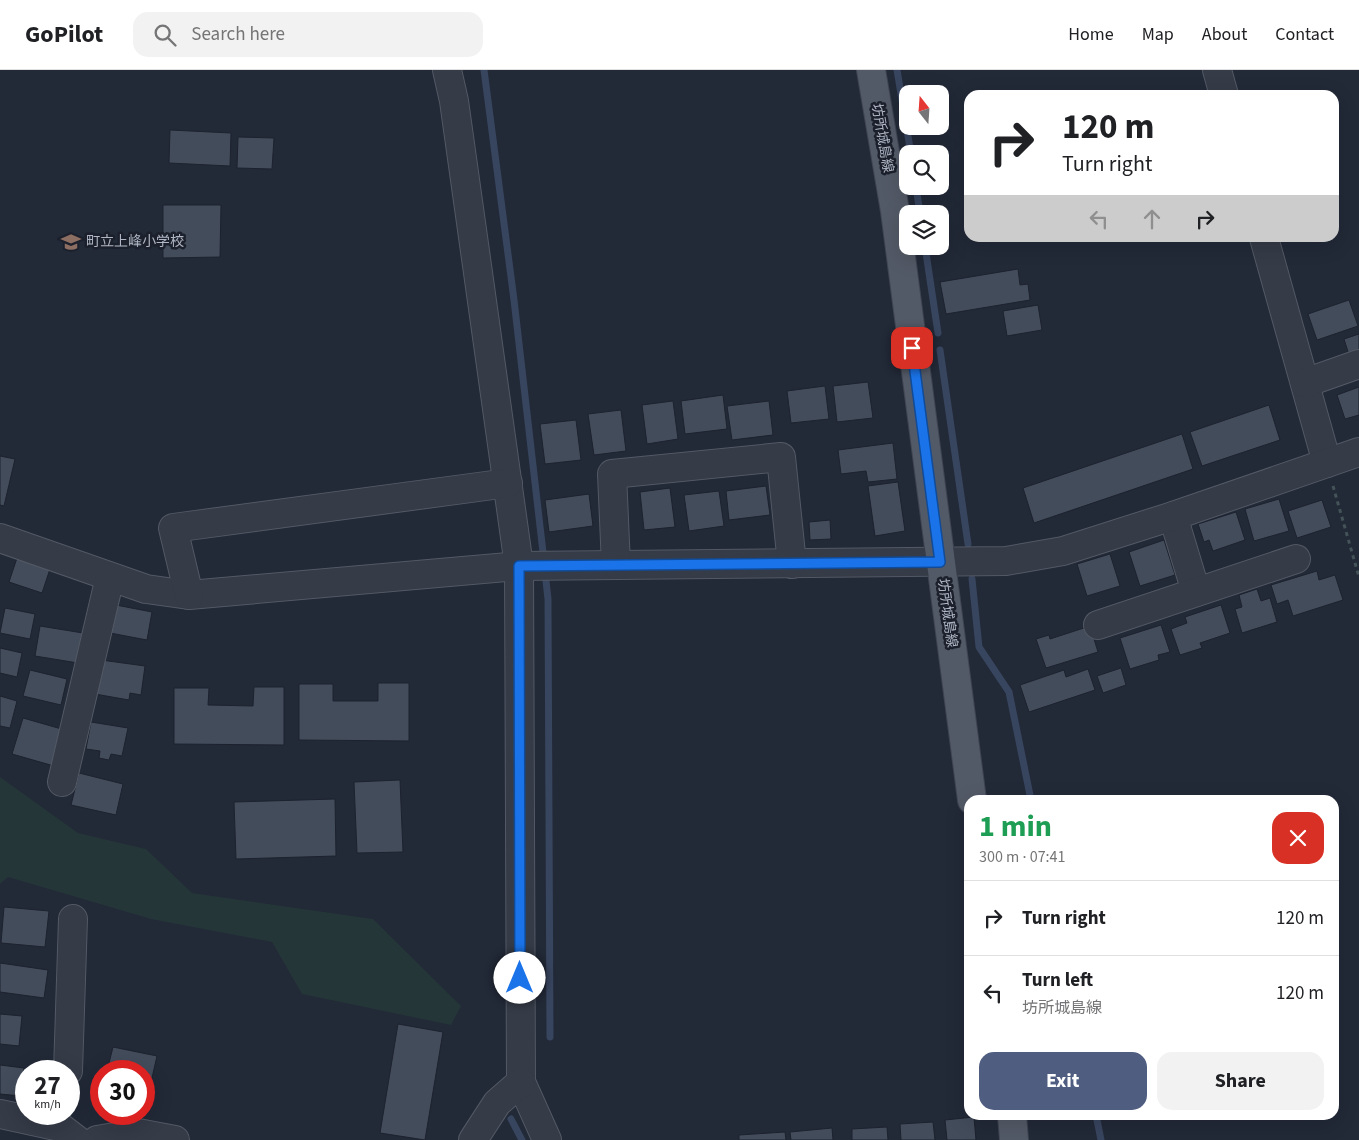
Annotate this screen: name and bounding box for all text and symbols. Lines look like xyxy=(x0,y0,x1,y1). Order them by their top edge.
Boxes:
search box xyxy=(133,12,483,57)
text: GoPilot xyxy=(25,17,103,52)
icon: search xyxy=(151,21,179,49)
text: Search here xyxy=(191,21,285,48)
text: Home xyxy=(1068,22,1114,47)
text: Map xyxy=(1142,22,1174,47)
text: About xyxy=(1202,22,1247,47)
text: Contact xyxy=(1275,22,1334,47)
north arrow xyxy=(899,85,949,135)
map controls xyxy=(899,85,949,255)
street label: 坊所城島線 xyxy=(866,102,898,174)
text: 120 m xyxy=(1062,102,1154,152)
icon: right xyxy=(979,110,1044,175)
button: search xyxy=(899,145,949,195)
text: Turn right xyxy=(1062,148,1152,180)
button: layers xyxy=(899,205,949,255)
icon: left xyxy=(1085,205,1113,233)
icon: ahead xyxy=(1138,205,1166,233)
icon: right xyxy=(1191,205,1219,233)
school or university icon: 町立上峰小学校 xyxy=(60,231,82,253)
place label: 町立上峰小学校 xyxy=(86,232,184,252)
pin xyxy=(891,327,933,369)
icon: arrive xyxy=(898,334,926,362)
street label: 坊所城島線 xyxy=(932,577,962,649)
text: 1 min xyxy=(979,805,1052,848)
button: close xyxy=(1272,812,1324,864)
text: 300 m · 07:41 xyxy=(979,846,1066,868)
icon: right xyxy=(979,904,1007,932)
text: Turn right xyxy=(1022,905,1106,932)
text: 120 m xyxy=(1276,905,1324,932)
position arrow xyxy=(493,951,545,1003)
text: Turn left xyxy=(1022,967,1093,994)
icon: left xyxy=(979,979,1007,1007)
text: 120 m xyxy=(1276,980,1324,1007)
text: 坊所城島線 xyxy=(1022,997,1102,1019)
button: Exit xyxy=(979,1052,1147,1110)
button: Share xyxy=(1157,1052,1324,1110)
speed limit sign: 30 xyxy=(90,1060,155,1125)
text: 27 xyxy=(34,1068,61,1104)
text: km/h xyxy=(34,1096,61,1113)

